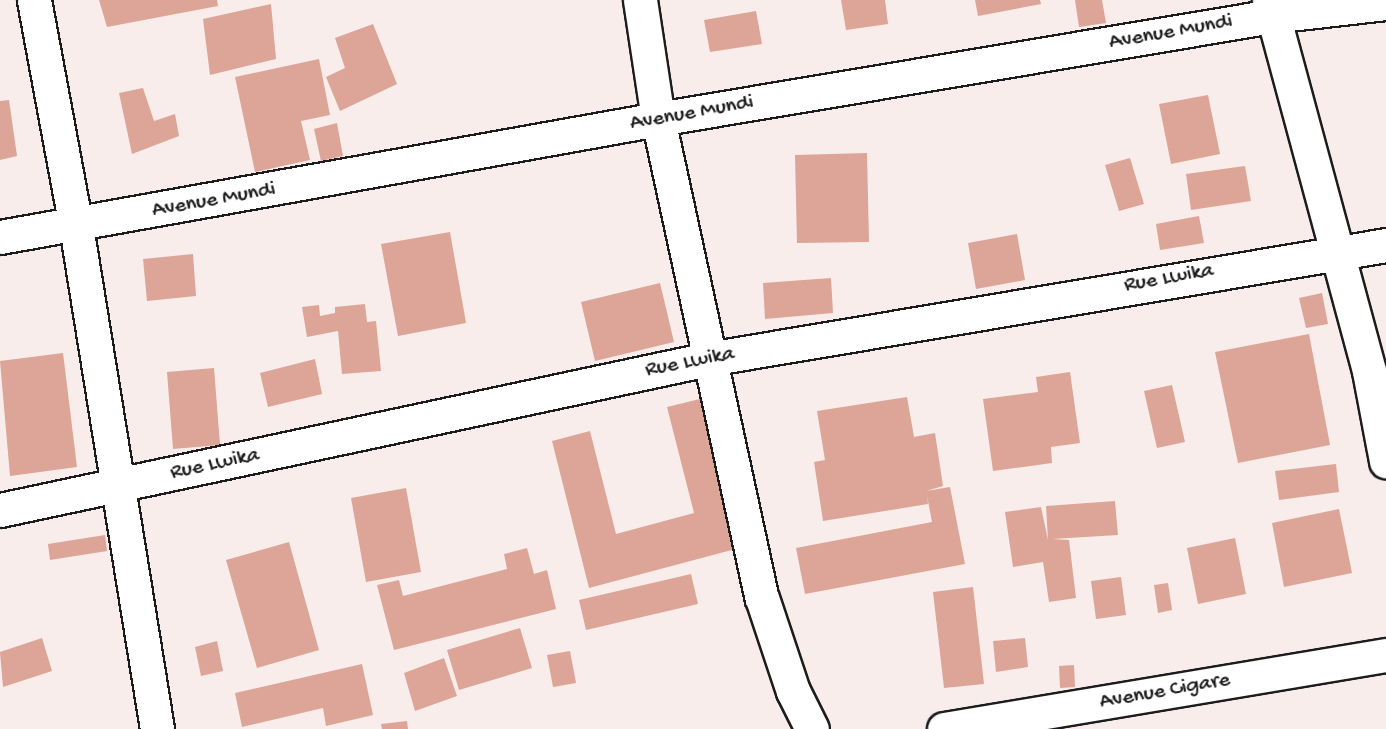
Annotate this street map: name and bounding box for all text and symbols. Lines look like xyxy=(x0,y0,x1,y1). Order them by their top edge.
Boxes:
street label: Avenue Mundi xyxy=(1107,9,1235,57)
street label: Avenue Mundi xyxy=(628,90,756,138)
street label: Avenue Mundi xyxy=(150,177,278,225)
street label: Rue Lwika xyxy=(1122,258,1216,300)
street label: Rue Lwika xyxy=(643,341,737,385)
street label: Rue Lwika xyxy=(168,443,262,487)
street label: Avenue Cigare xyxy=(1098,668,1232,716)

